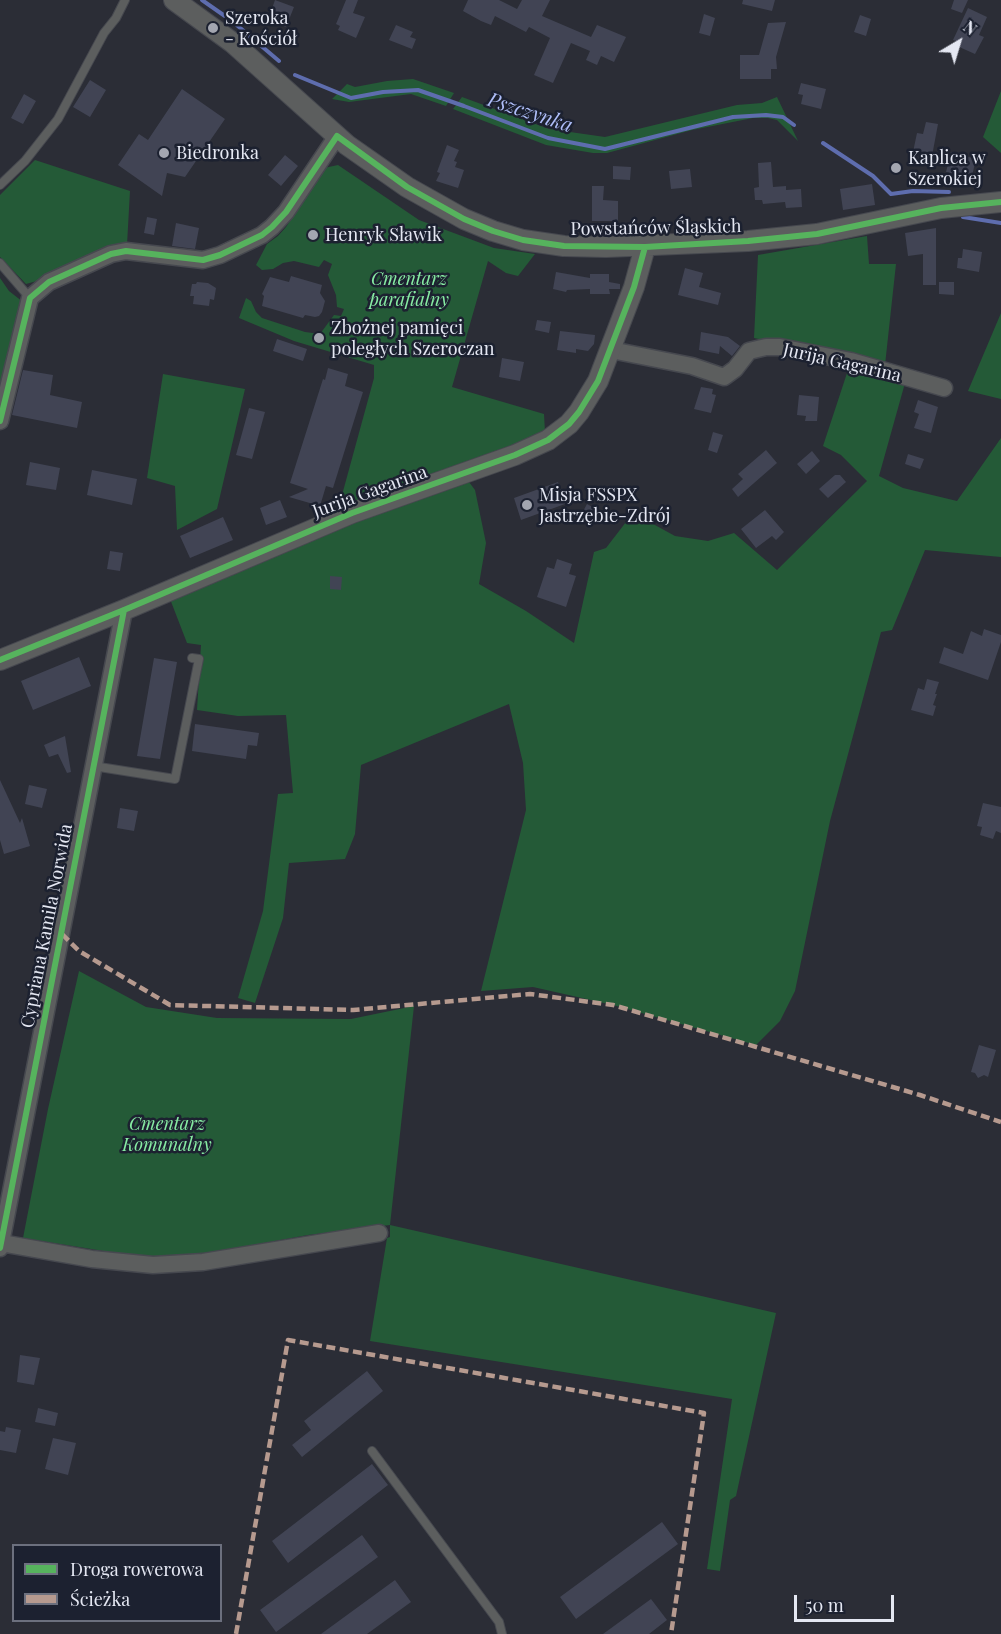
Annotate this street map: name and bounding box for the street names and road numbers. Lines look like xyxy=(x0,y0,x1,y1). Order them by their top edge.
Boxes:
street label: Powstańców Śląskich xyxy=(570,216,742,240)
street label: Jurija Gagarina xyxy=(781,339,903,387)
street label: Jurija Gagarina xyxy=(310,461,430,523)
street label: Cypriana Kamila Norwida xyxy=(17,822,77,1030)

